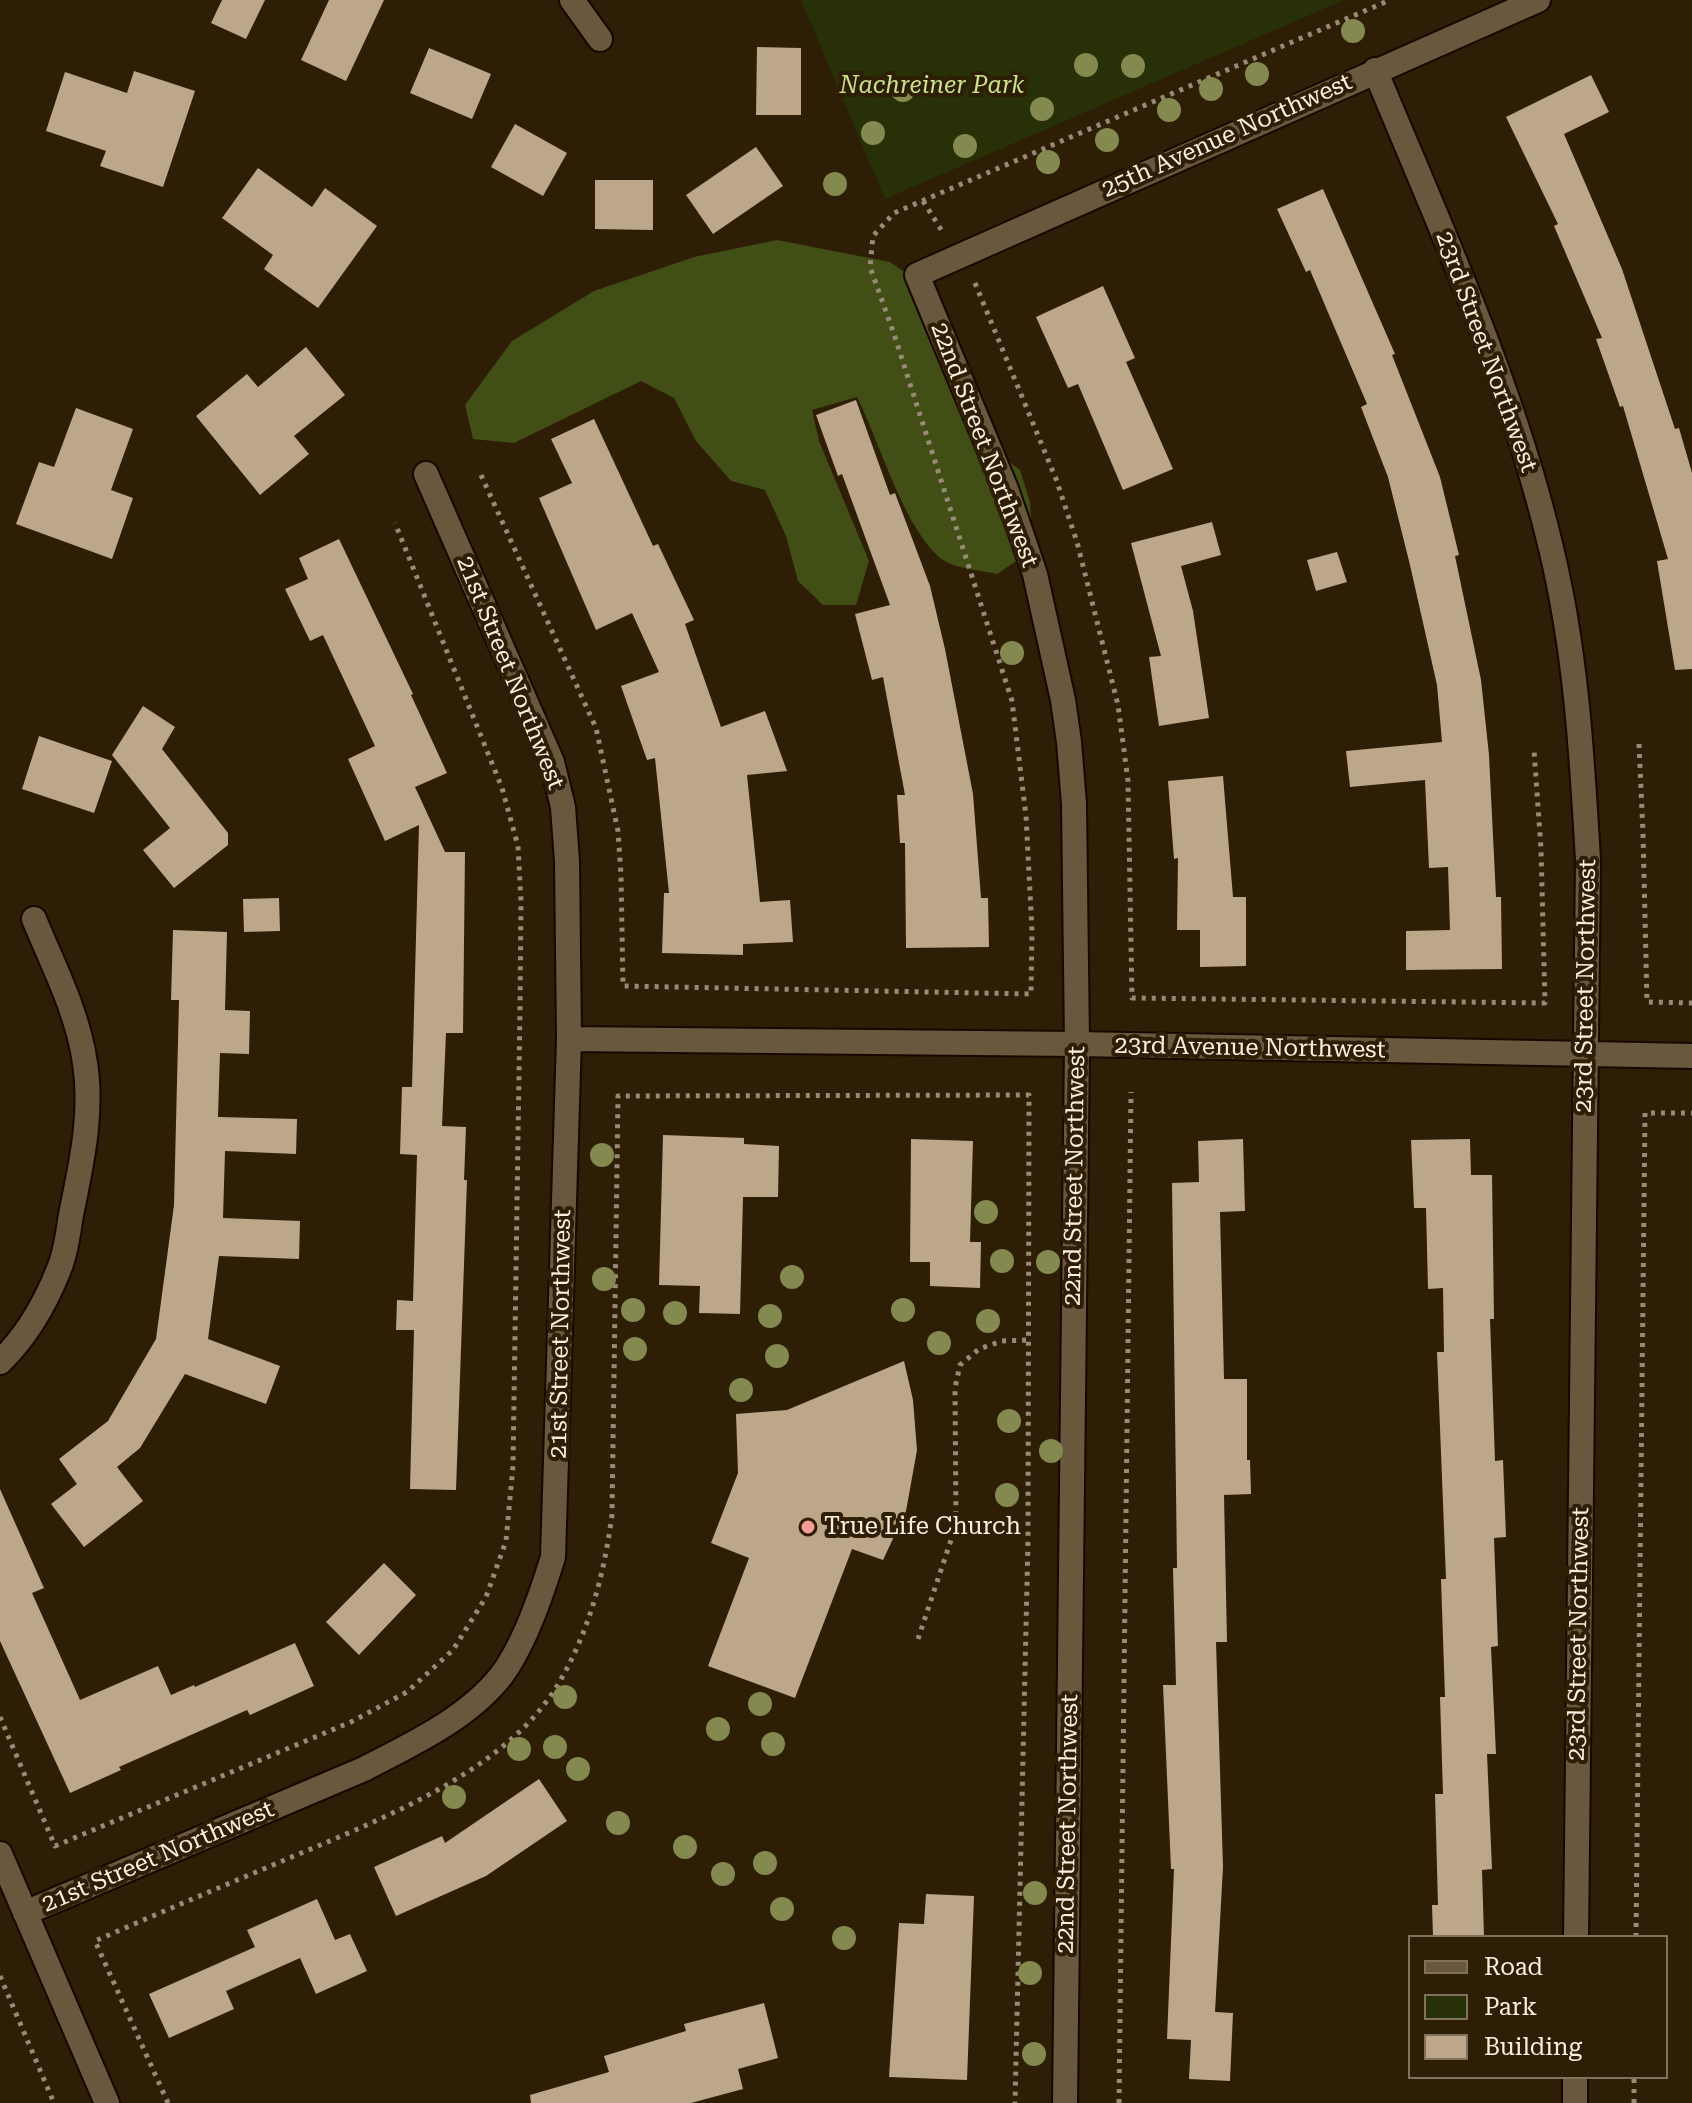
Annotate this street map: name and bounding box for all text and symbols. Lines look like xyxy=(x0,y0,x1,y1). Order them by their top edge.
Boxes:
street label: 25th Avenue Northwest xyxy=(1098,68,1356,204)
park label: Nachreiner Park xyxy=(840,72,1024,100)
street label: 23rd Street Northwest xyxy=(1429,228,1543,476)
street label: 22nd Street Northwest xyxy=(924,319,1044,571)
street label: 21st Street Northwest xyxy=(450,552,570,794)
street label: 23rd Street Northwest xyxy=(1569,859,1603,1113)
street label: 23rd Avenue Northwest xyxy=(1114,1031,1386,1065)
street label: 22nd Street Northwest xyxy=(1058,1046,1092,1306)
street label: 21st Street Northwest xyxy=(544,1209,578,1459)
street label: 23rd Street Northwest xyxy=(1562,1507,1596,1761)
place label: True Life Church xyxy=(824,1513,1021,1541)
marker: True Life Church xyxy=(799,1518,817,1536)
street label: 22nd Street Northwest xyxy=(1051,1694,1085,1954)
street label: 21st Street Northwest xyxy=(38,1795,278,1919)
legend xyxy=(1408,1935,1668,2079)
text: Road xyxy=(1484,1953,1543,1981)
text: Park xyxy=(1484,1993,1537,2021)
text: Building xyxy=(1484,2033,1582,2061)

